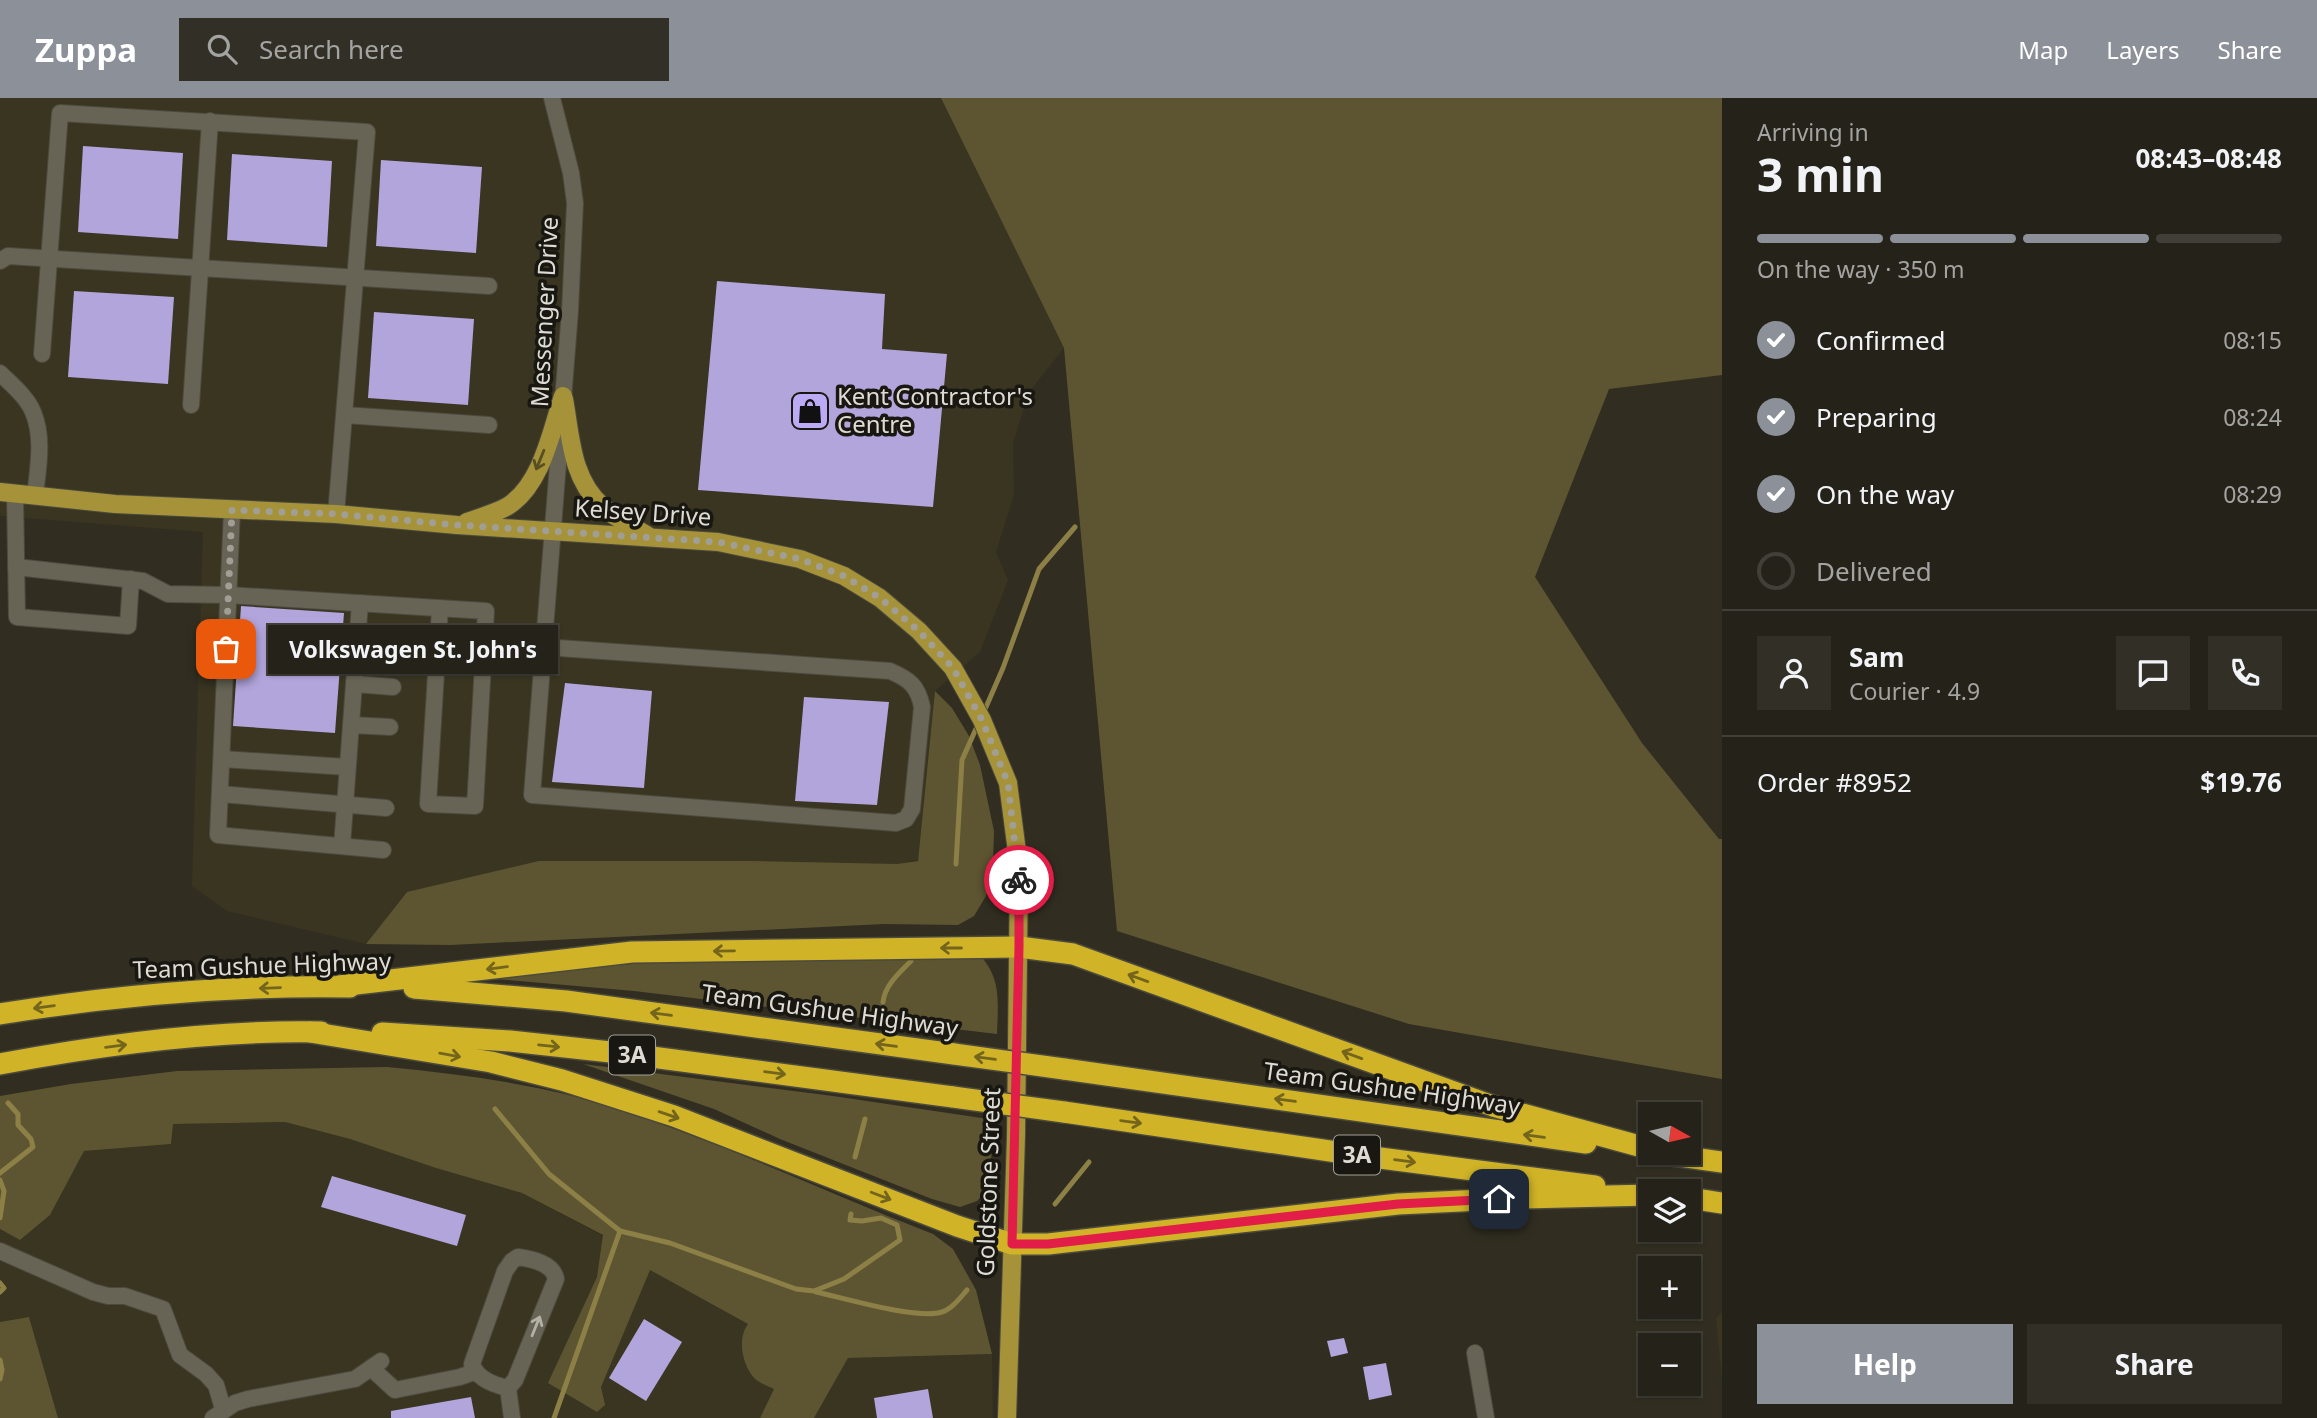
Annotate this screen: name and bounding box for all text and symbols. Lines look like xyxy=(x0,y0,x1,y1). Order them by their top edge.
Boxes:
search box xyxy=(179,18,669,81)
text: Zuppa xyxy=(35,27,137,72)
icon: search xyxy=(203,30,241,68)
text: Search here xyxy=(259,31,404,67)
text: Map xyxy=(2018,33,2068,66)
text: Layers xyxy=(2106,33,2180,66)
text: Share xyxy=(2218,33,2282,66)
text: Arriving in xyxy=(1757,116,1869,148)
text: 08:43–08:48 xyxy=(2135,140,2282,176)
text: 3 min xyxy=(1757,143,1884,205)
street label: Messenger Drive xyxy=(522,216,565,408)
text: On the way · 350 m xyxy=(1757,253,1964,285)
icon: check xyxy=(1757,321,1795,359)
text: Confirmed xyxy=(1816,322,1946,358)
text: 08:15 xyxy=(2223,324,2282,356)
place label: Kent Contractor's Centre xyxy=(837,379,1033,440)
shop icon: Kent Contractor's Centre xyxy=(789,390,831,432)
icon: check xyxy=(1757,398,1795,436)
text: Preparing xyxy=(1816,399,1937,435)
text: 08:24 xyxy=(2223,401,2282,433)
one-way arrow xyxy=(533,449,546,470)
icon: check xyxy=(1757,475,1795,513)
text: On the way xyxy=(1816,476,1954,512)
text: 08:29 xyxy=(2223,478,2282,510)
street label: Kelsey Drive xyxy=(574,490,713,533)
text: Delivered xyxy=(1816,553,1932,589)
pin xyxy=(196,619,256,679)
callout: Volkswagen St. John's xyxy=(268,624,558,674)
icon: bag xyxy=(207,630,245,668)
text: Volkswagen St. John's xyxy=(289,633,537,665)
button: person xyxy=(1757,636,1831,710)
button: chat xyxy=(2116,636,2190,710)
button: phone xyxy=(2208,636,2282,710)
text: Sam xyxy=(1849,639,1904,675)
text: Courier · 4.9 xyxy=(1849,675,1980,707)
text: Order #8952 xyxy=(1757,764,1912,800)
text: $19.76 xyxy=(2200,764,2282,800)
courier xyxy=(984,845,1054,915)
icon: bike xyxy=(1000,861,1038,899)
one-way arrow xyxy=(940,941,963,955)
street label: Team Gushue Highway xyxy=(132,943,393,986)
one-way arrow xyxy=(712,944,735,957)
one-way arrow xyxy=(486,961,509,974)
one-way arrow xyxy=(1127,971,1149,983)
street label: Team Gushue Highway xyxy=(700,975,961,1044)
one-way arrow xyxy=(259,982,282,995)
one-way arrow xyxy=(33,1001,56,1014)
one-way arrow xyxy=(650,1007,673,1020)
road number: 3A xyxy=(609,1036,655,1074)
one-way arrow xyxy=(875,1038,898,1051)
one-way arrow xyxy=(104,1039,127,1052)
one-way arrow xyxy=(537,1039,560,1052)
one-way arrow xyxy=(1341,1048,1363,1060)
one-way arrow xyxy=(438,1049,460,1062)
one-way arrow xyxy=(974,1052,997,1065)
street label: Team Gushue Highway xyxy=(1262,1053,1523,1122)
one-way arrow xyxy=(763,1067,786,1080)
street label: Goldstone Street xyxy=(968,1086,1007,1277)
one-way arrow xyxy=(1274,1094,1297,1107)
north arrow xyxy=(1638,1102,1701,1166)
map controls xyxy=(1638,1102,1701,1396)
one-way arrow xyxy=(657,1110,679,1122)
one-way arrow xyxy=(1119,1115,1142,1128)
one-way arrow xyxy=(1523,1129,1546,1142)
road number: 3A xyxy=(1334,1136,1380,1174)
one-way arrow xyxy=(1393,1154,1416,1167)
pin xyxy=(1469,1169,1529,1229)
button: layers xyxy=(1638,1179,1701,1242)
icon: home xyxy=(1480,1180,1518,1218)
one-way arrow xyxy=(870,1191,891,1204)
button: + xyxy=(1638,1256,1701,1319)
one-way arrow xyxy=(530,1315,543,1337)
button: Help xyxy=(1757,1324,2013,1404)
button: Share xyxy=(2027,1324,2282,1404)
button: − xyxy=(1638,1333,1701,1396)

